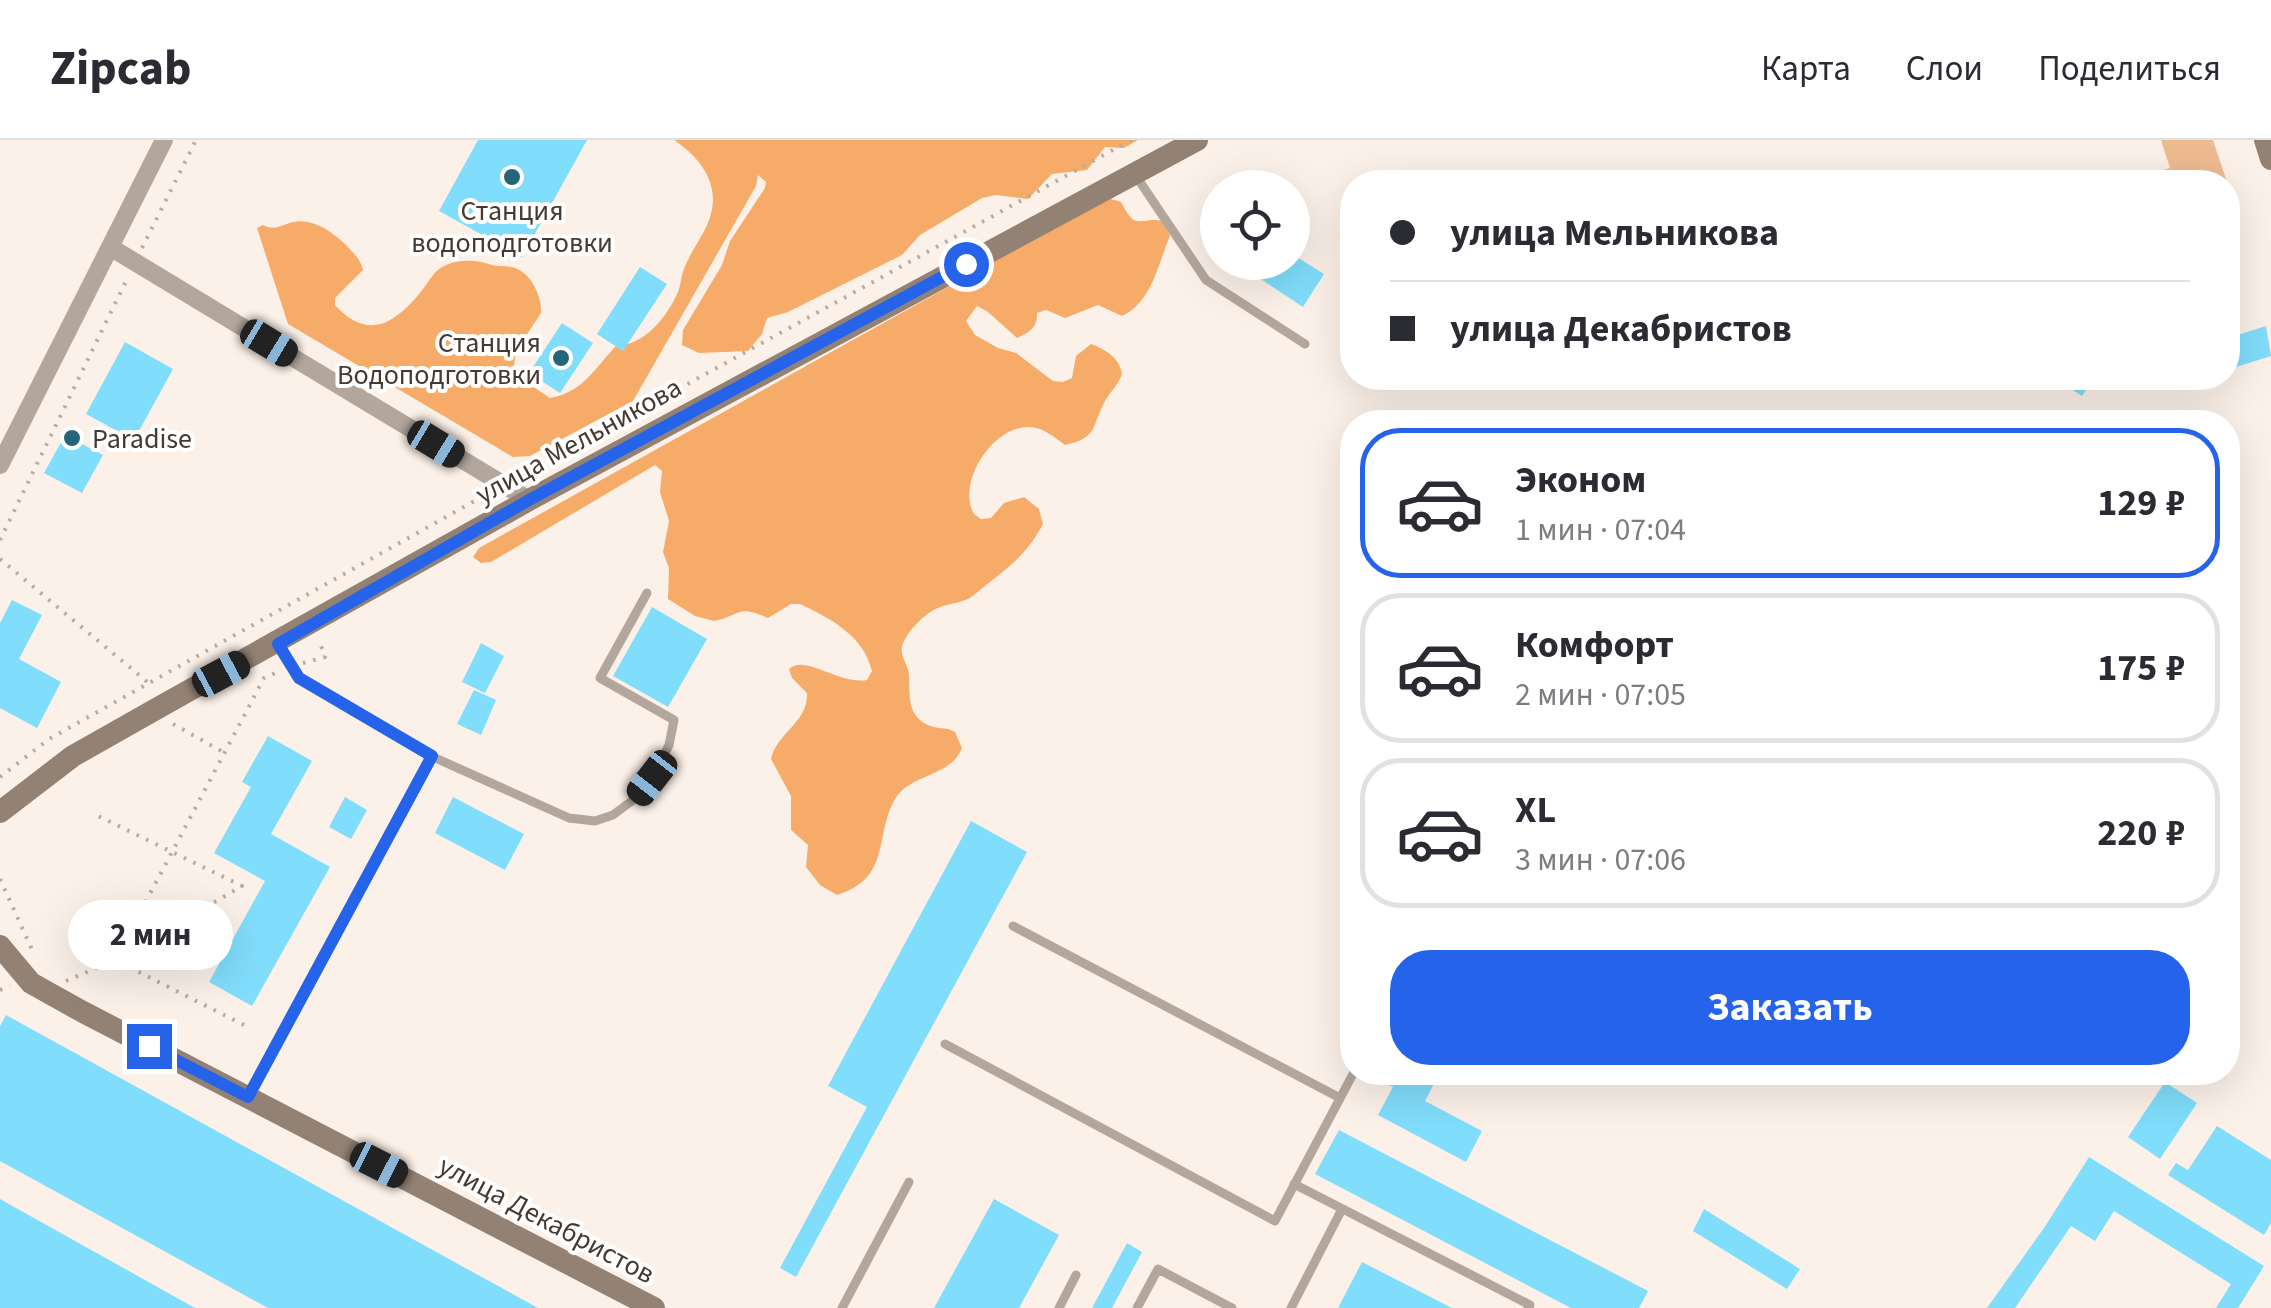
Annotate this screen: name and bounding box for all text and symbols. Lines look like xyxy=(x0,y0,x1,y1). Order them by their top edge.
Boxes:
text: Zipcab xyxy=(50,35,192,103)
text: Карта xyxy=(1761,44,1851,94)
text: Слои xyxy=(1906,44,1983,94)
text: Поделиться xyxy=(2038,44,2221,94)
marker: Станция водоподготовки xyxy=(501,166,523,188)
map controls xyxy=(1200,170,1310,280)
button: locate xyxy=(1200,170,1310,280)
place label: Станция водоподготовки xyxy=(411,191,613,263)
text: улица Мельникова xyxy=(1450,206,1779,260)
route start xyxy=(944,242,989,287)
text: улица Декабристов xyxy=(1450,302,1792,356)
car xyxy=(236,315,302,371)
place label: Станция Водоподготовки xyxy=(337,323,541,395)
marker: Станция Водоподготовки xyxy=(550,347,572,369)
street label: улица Мельникова xyxy=(468,368,689,514)
car xyxy=(403,416,469,472)
place label: Paradise xyxy=(92,419,192,459)
marker: Paradise xyxy=(61,427,83,449)
text: Эконом xyxy=(1515,453,1646,507)
icon: car xyxy=(1395,458,1485,548)
text: 129 ₽ xyxy=(2097,476,2185,530)
text: 1 мин · 07:04 xyxy=(1515,507,1686,553)
text: Комфорт xyxy=(1515,618,1674,672)
icon: car xyxy=(1395,623,1485,713)
text: 175 ₽ xyxy=(2097,641,2185,695)
car xyxy=(187,647,255,701)
text: 2 мин · 07:05 xyxy=(1515,672,1686,718)
car xyxy=(622,745,682,811)
text: XL xyxy=(1515,783,1556,837)
icon: car xyxy=(1395,788,1485,878)
text: 220 ₽ xyxy=(2097,806,2185,860)
text: 3 мин · 07:06 xyxy=(1515,837,1686,883)
callout: 2 мин xyxy=(66,901,232,971)
text: 2 мин xyxy=(110,912,191,958)
button: Заказать xyxy=(1390,950,2190,1065)
route end xyxy=(127,1024,172,1069)
car xyxy=(345,1138,413,1192)
street label: улица Декабристов xyxy=(431,1146,662,1294)

